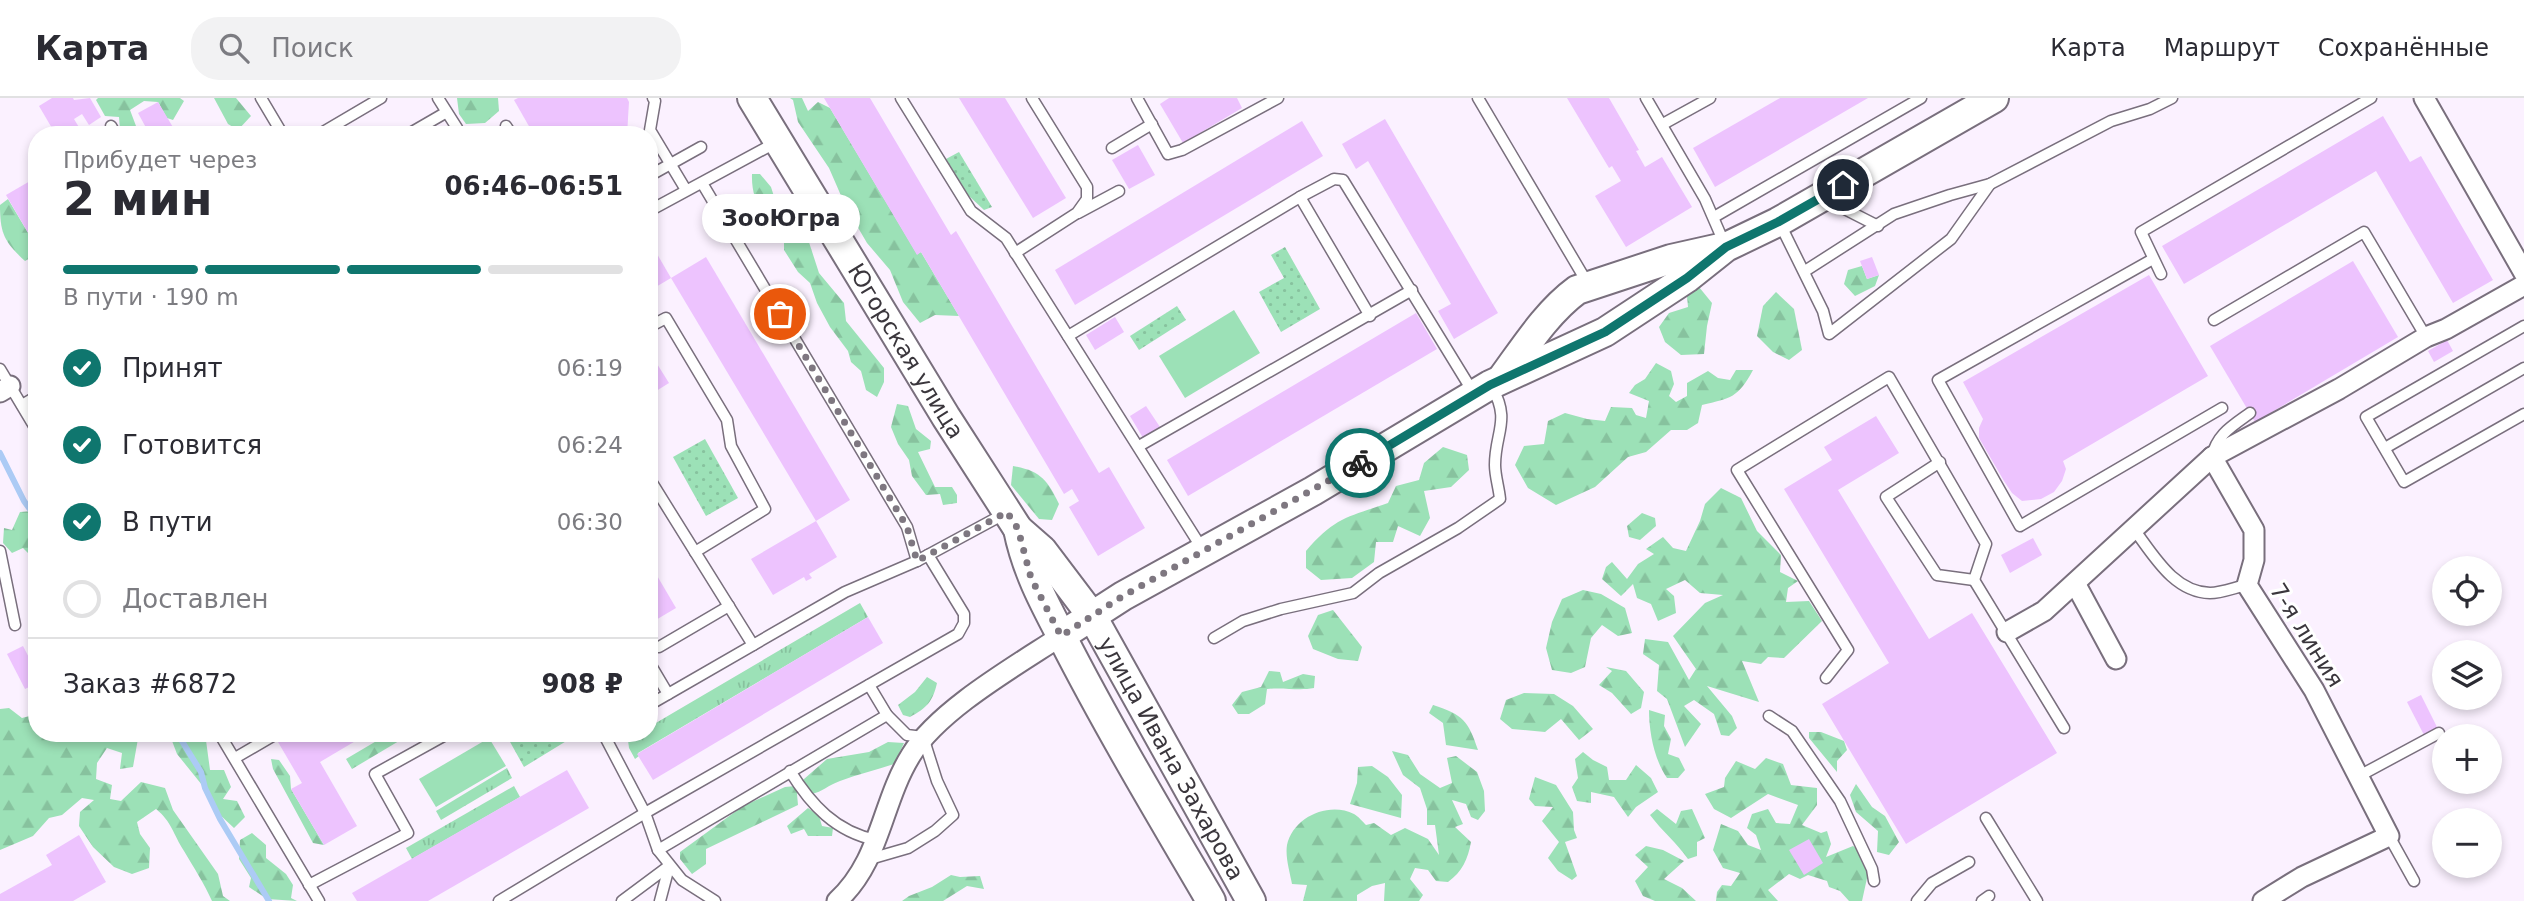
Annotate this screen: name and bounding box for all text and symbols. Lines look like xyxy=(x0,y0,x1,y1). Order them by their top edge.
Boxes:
search box xyxy=(191,17,681,80)
text: Карта xyxy=(35,29,149,68)
icon: search xyxy=(215,29,253,67)
text: Поиск xyxy=(271,33,354,63)
text: Карта xyxy=(2050,34,2126,62)
text: Маршрут xyxy=(2164,34,2280,62)
text: Сохранённые xyxy=(2318,34,2489,62)
text: Прибудет через xyxy=(63,147,257,173)
pin xyxy=(1813,155,1873,215)
icon: home xyxy=(1824,166,1862,204)
text: 06:46–06:51 xyxy=(444,171,623,201)
text: 2 мин xyxy=(63,172,213,226)
callout: ЗооЮгра xyxy=(701,195,859,244)
text: ЗооЮгра xyxy=(722,205,840,231)
street label: Югорская улица xyxy=(843,258,969,443)
text: В пути · 190 m xyxy=(63,284,239,310)
pin xyxy=(750,284,810,344)
icon: bag xyxy=(761,295,799,333)
icon: check xyxy=(63,349,101,387)
text: Принят xyxy=(122,353,223,383)
text: 06:19 xyxy=(557,355,623,381)
icon: check xyxy=(63,426,101,464)
courier xyxy=(1325,428,1395,498)
text: Готовится xyxy=(122,430,262,460)
text: 06:24 xyxy=(557,432,623,458)
icon: bike xyxy=(1341,444,1379,482)
icon: check xyxy=(63,503,101,541)
text: В пути xyxy=(122,507,213,537)
text: 06:30 xyxy=(557,509,623,535)
map controls xyxy=(2432,556,2502,878)
button: locate xyxy=(2432,556,2502,626)
street label: 7-я линия xyxy=(2265,578,2349,692)
text: Доставлен xyxy=(122,584,269,614)
street label: улица Ивана Захарова xyxy=(1093,632,1250,884)
button: layers xyxy=(2432,640,2502,710)
text: Заказ #6872 xyxy=(63,669,237,699)
text: 908 ₽ xyxy=(542,669,623,699)
button: + xyxy=(2432,724,2502,794)
button: − xyxy=(2432,808,2502,878)

